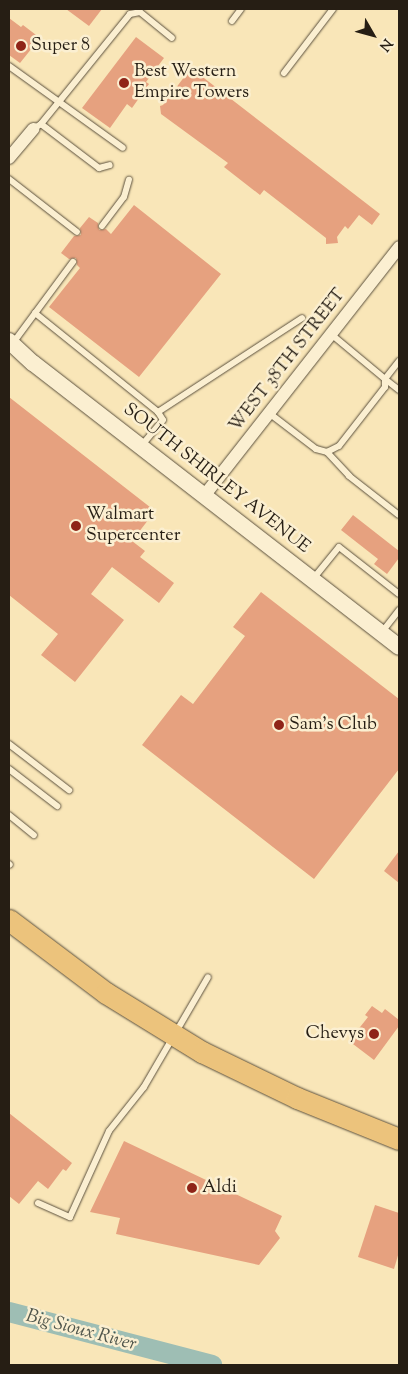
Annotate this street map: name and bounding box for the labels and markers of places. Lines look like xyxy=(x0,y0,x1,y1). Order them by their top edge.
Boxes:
place label: Super 8 xyxy=(31,35,90,57)
marker: Super 8 xyxy=(15,40,27,52)
place label: Best Western Empire Towers xyxy=(134,62,249,104)
marker: Best Western Empire Towers xyxy=(118,77,130,89)
place label: Walmart Supercenter xyxy=(86,505,180,548)
marker: Walmart Supercenter xyxy=(70,520,82,532)
place label: Sam's Club xyxy=(289,714,377,736)
marker: Sam's Club xyxy=(273,719,285,731)
place label: Chevys xyxy=(306,1023,364,1045)
marker: Chevys xyxy=(368,1028,380,1040)
place label: Aldi xyxy=(202,1177,237,1199)
marker: Aldi xyxy=(186,1182,198,1194)

